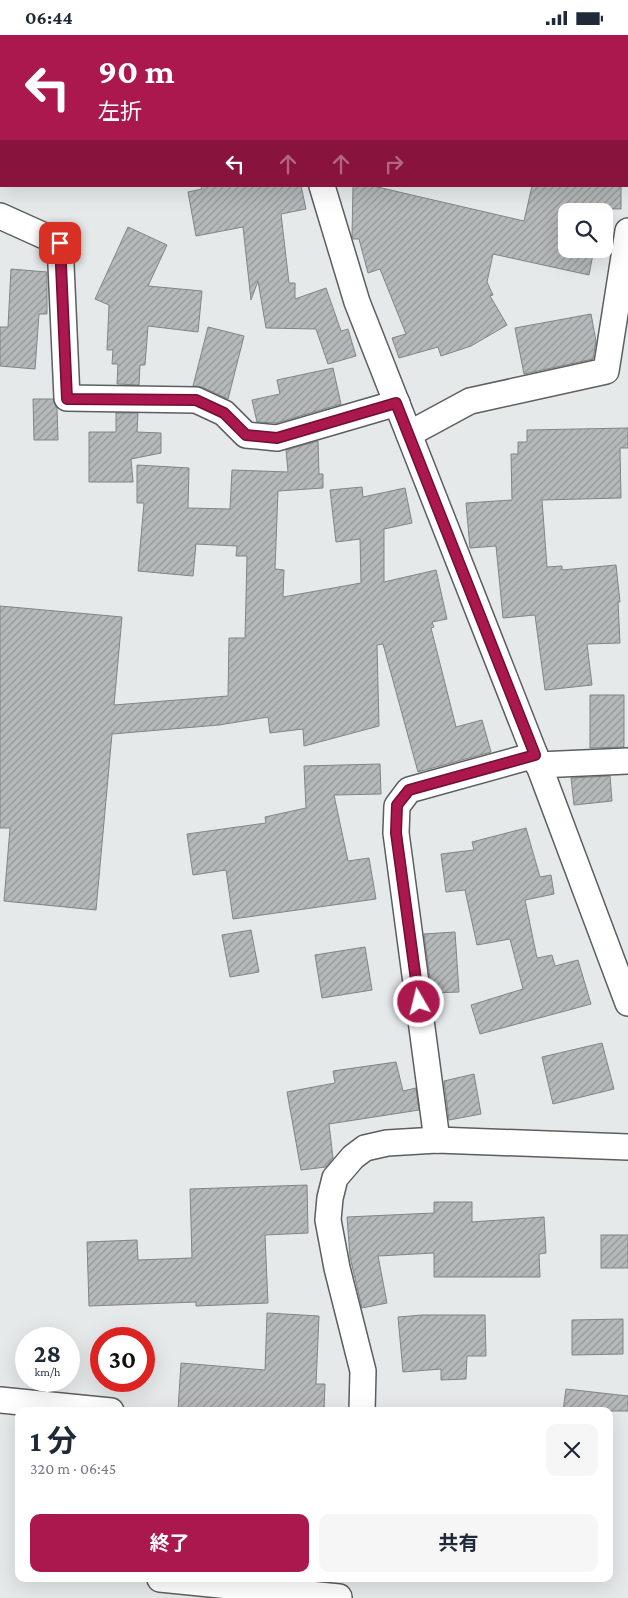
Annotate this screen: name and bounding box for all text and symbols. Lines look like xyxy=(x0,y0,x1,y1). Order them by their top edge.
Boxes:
text: 06:44 xyxy=(25,7,73,28)
text: 90 m xyxy=(98,52,175,91)
icon: left xyxy=(15,55,80,120)
text: 左折 xyxy=(98,99,142,124)
icon: left xyxy=(221,150,249,178)
icon: ahead xyxy=(274,150,302,178)
icon: ahead xyxy=(327,150,355,178)
icon: right xyxy=(380,150,408,178)
map controls xyxy=(558,203,613,258)
button: search xyxy=(558,203,613,258)
pin xyxy=(39,222,81,264)
icon: arrive xyxy=(46,229,74,257)
position arrow xyxy=(392,975,444,1027)
speed limit sign: 30 xyxy=(90,1327,155,1392)
text: 28 xyxy=(34,1340,61,1367)
text: km/h xyxy=(35,1365,60,1379)
text: 1 分 xyxy=(30,1424,77,1457)
button: close xyxy=(546,1424,598,1476)
text: 320 m · 06:45 xyxy=(30,1460,116,1477)
button: 終了 xyxy=(30,1514,309,1572)
button: 共有 xyxy=(319,1514,598,1572)

